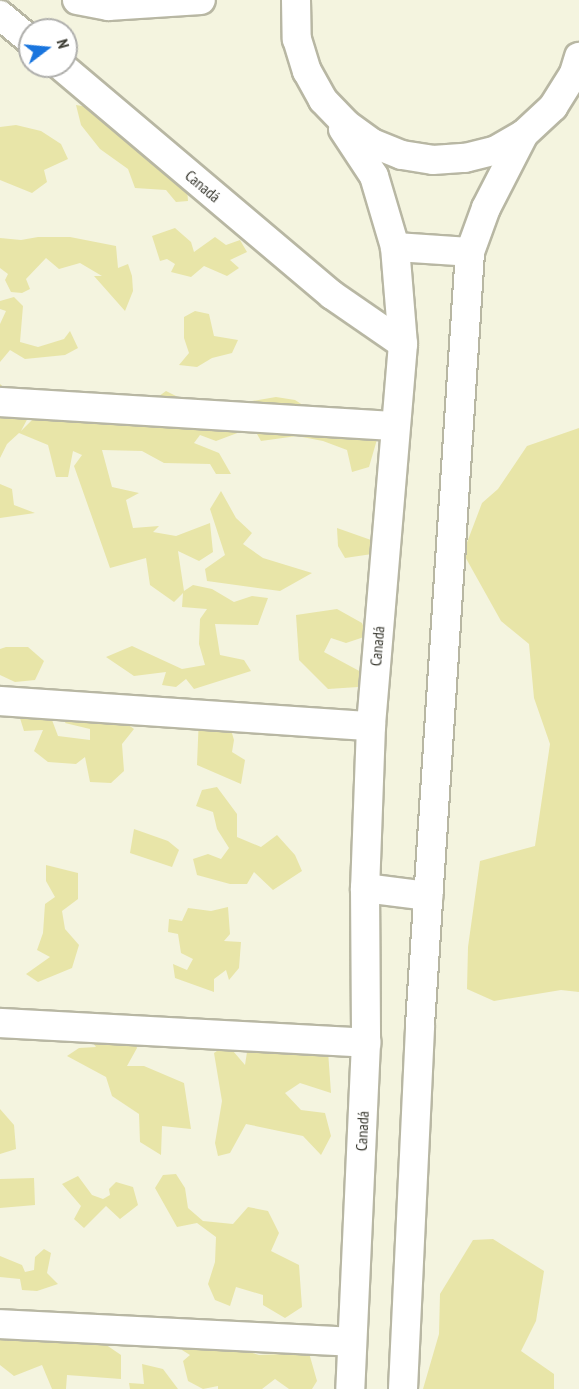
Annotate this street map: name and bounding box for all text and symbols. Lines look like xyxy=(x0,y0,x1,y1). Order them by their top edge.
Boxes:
north arrow xyxy=(18,18,78,78)
text: N xyxy=(53,37,74,50)
street label: Canadá xyxy=(181,166,225,206)
street label: Canadá xyxy=(366,625,388,667)
street label: Canadá xyxy=(351,1110,373,1152)

